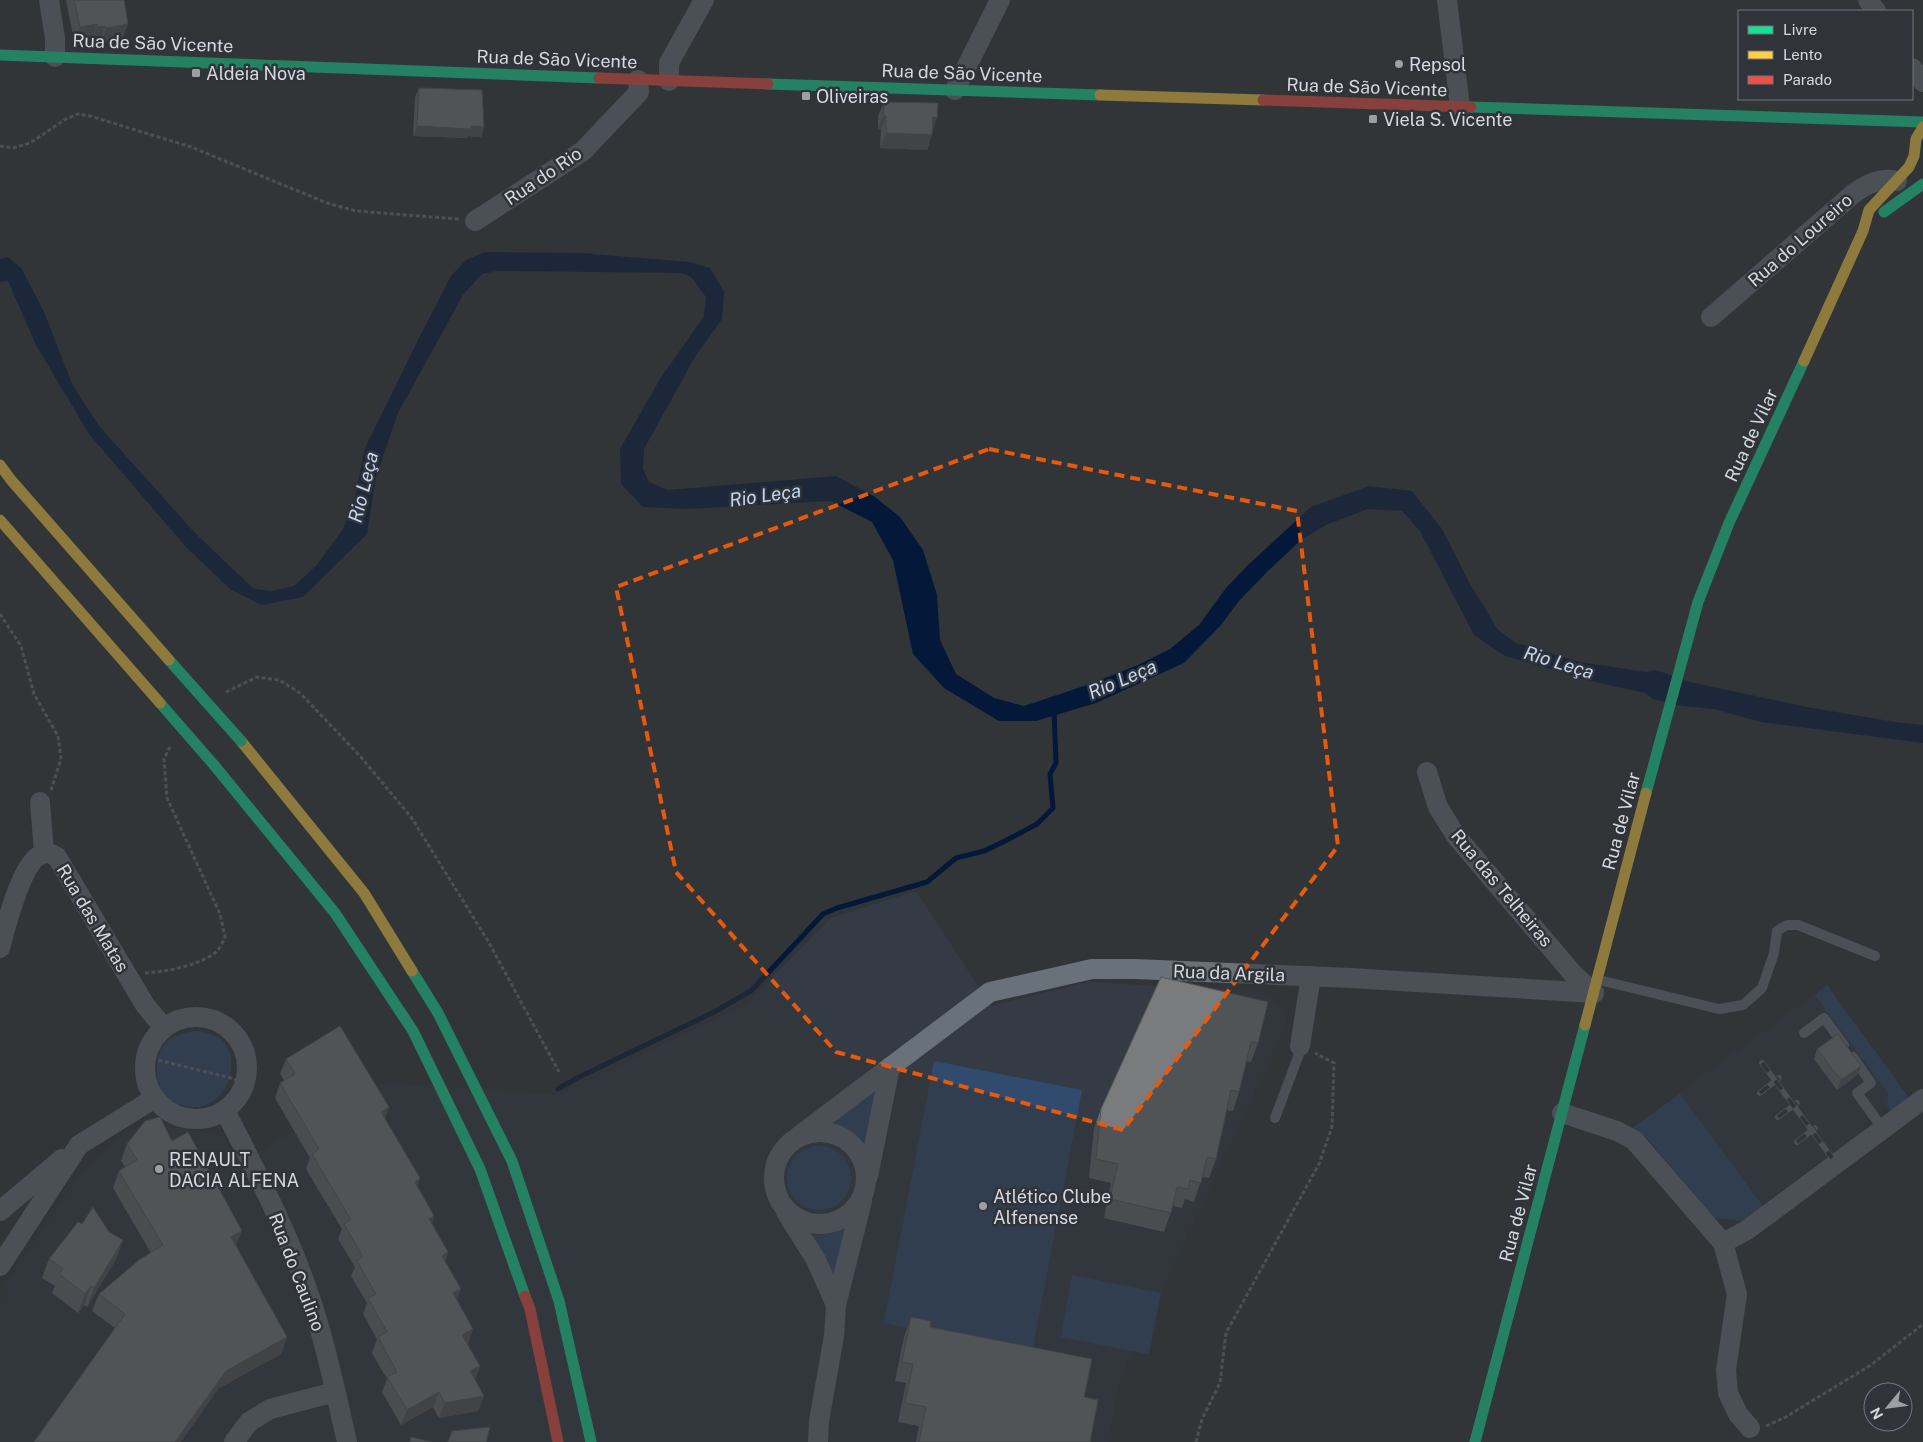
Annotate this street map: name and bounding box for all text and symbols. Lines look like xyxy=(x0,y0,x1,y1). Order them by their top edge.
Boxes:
legend xyxy=(1738,10,1913,100)
text: Livre xyxy=(1783,21,1817,38)
street label: Rua de São Vicente xyxy=(72,30,234,56)
street label: Rua de São Vicente xyxy=(476,46,638,72)
text: Lento xyxy=(1783,46,1822,63)
place label: Repsol xyxy=(1409,54,1466,75)
marker: Repsol xyxy=(1393,58,1405,70)
street label: Rua de São Vicente xyxy=(881,60,1043,86)
place label: Aldeia Nova xyxy=(206,63,306,84)
marker: Aldeia Nova xyxy=(190,67,202,79)
text: Parado xyxy=(1783,71,1832,88)
street label: Rua de São Vicente xyxy=(1286,74,1448,100)
place label: Oliveiras xyxy=(816,86,888,107)
marker: Oliveiras xyxy=(800,90,812,102)
place label: Viela S. Vicente xyxy=(1383,109,1512,130)
marker: Viela S. Vicente xyxy=(1367,113,1379,125)
street label: Rua do Rio xyxy=(500,143,586,209)
street label: Rua do Loureiro xyxy=(1744,189,1856,291)
street label: Rua de Vilar xyxy=(1720,385,1782,485)
water label: Rio Leça xyxy=(344,449,382,525)
water label: Rio Leça xyxy=(728,479,802,511)
water label: Rio Leça xyxy=(1521,641,1597,683)
water label: Rio Leça xyxy=(1084,655,1160,703)
street label: Rua de Vilar xyxy=(1598,770,1644,872)
street label: Rua das Telheiras xyxy=(1447,825,1557,951)
street label: Rua das Matas xyxy=(53,860,133,976)
street label: Rua da Argila xyxy=(1173,961,1285,985)
place label: RENAULT DACIA ALFENA xyxy=(169,1149,299,1191)
street label: Rua de Vilar xyxy=(1495,1162,1541,1264)
marker: RENAULT DACIA ALFENA xyxy=(153,1163,165,1175)
place label: Atlético Clube Alfenense xyxy=(993,1186,1111,1228)
marker: Atlético Clube Alfenense xyxy=(977,1200,989,1212)
street label: Rua do Caulino xyxy=(265,1210,329,1334)
north arrow xyxy=(1863,1382,1913,1432)
text: N xyxy=(1867,1405,1886,1422)

